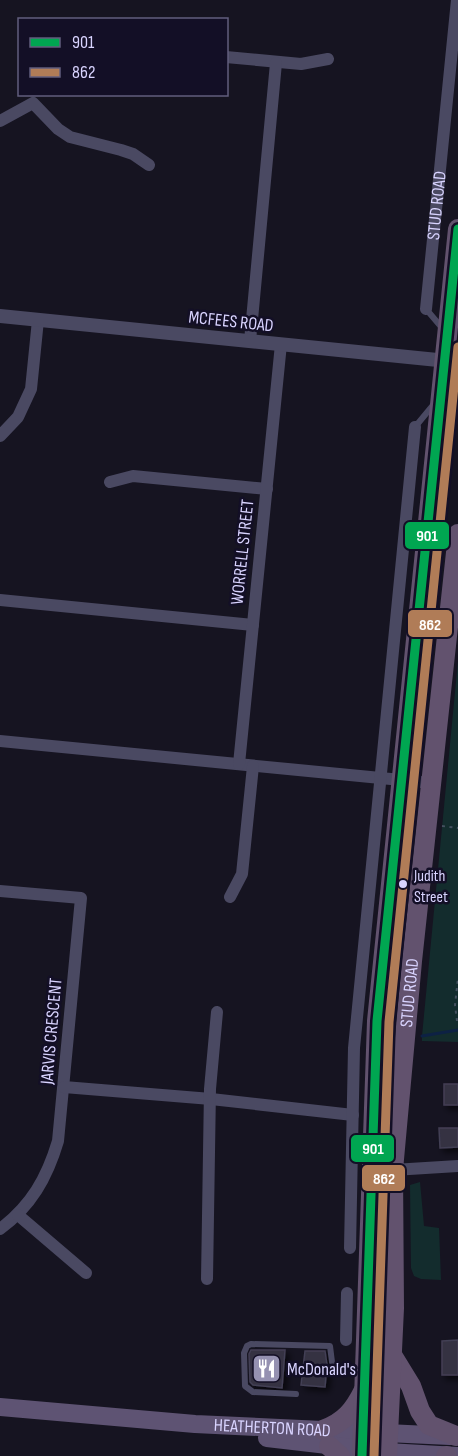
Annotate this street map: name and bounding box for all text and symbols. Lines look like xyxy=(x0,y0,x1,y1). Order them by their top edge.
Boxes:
legend xyxy=(18,18,228,96)
text: 901 xyxy=(72,32,95,53)
text: 862 xyxy=(72,62,95,83)
street label: STUD ROAD xyxy=(423,170,451,241)
street label: MCFEES ROAD xyxy=(187,307,275,336)
street label: WORRELL STREET xyxy=(227,498,258,606)
line badge: 901 xyxy=(404,521,450,550)
text: 901 xyxy=(416,527,438,546)
line badge: 862 xyxy=(407,609,453,638)
text: 862 xyxy=(419,616,441,635)
place label: Judith Street xyxy=(413,867,448,907)
marker: Judith Street xyxy=(397,878,409,890)
street label: STUD ROAD xyxy=(396,958,423,1028)
street label: JARVIS CRESCENT xyxy=(36,977,67,1086)
line badge: 901 xyxy=(350,1134,395,1163)
text: 901 xyxy=(362,1140,384,1159)
line badge: 862 xyxy=(361,1164,406,1192)
text: 862 xyxy=(373,1170,395,1189)
restaurant icon: McDonald's xyxy=(250,1353,282,1385)
place label: McDonald's xyxy=(287,1359,356,1380)
street label: HEATHERTON ROAD xyxy=(213,1415,331,1441)

